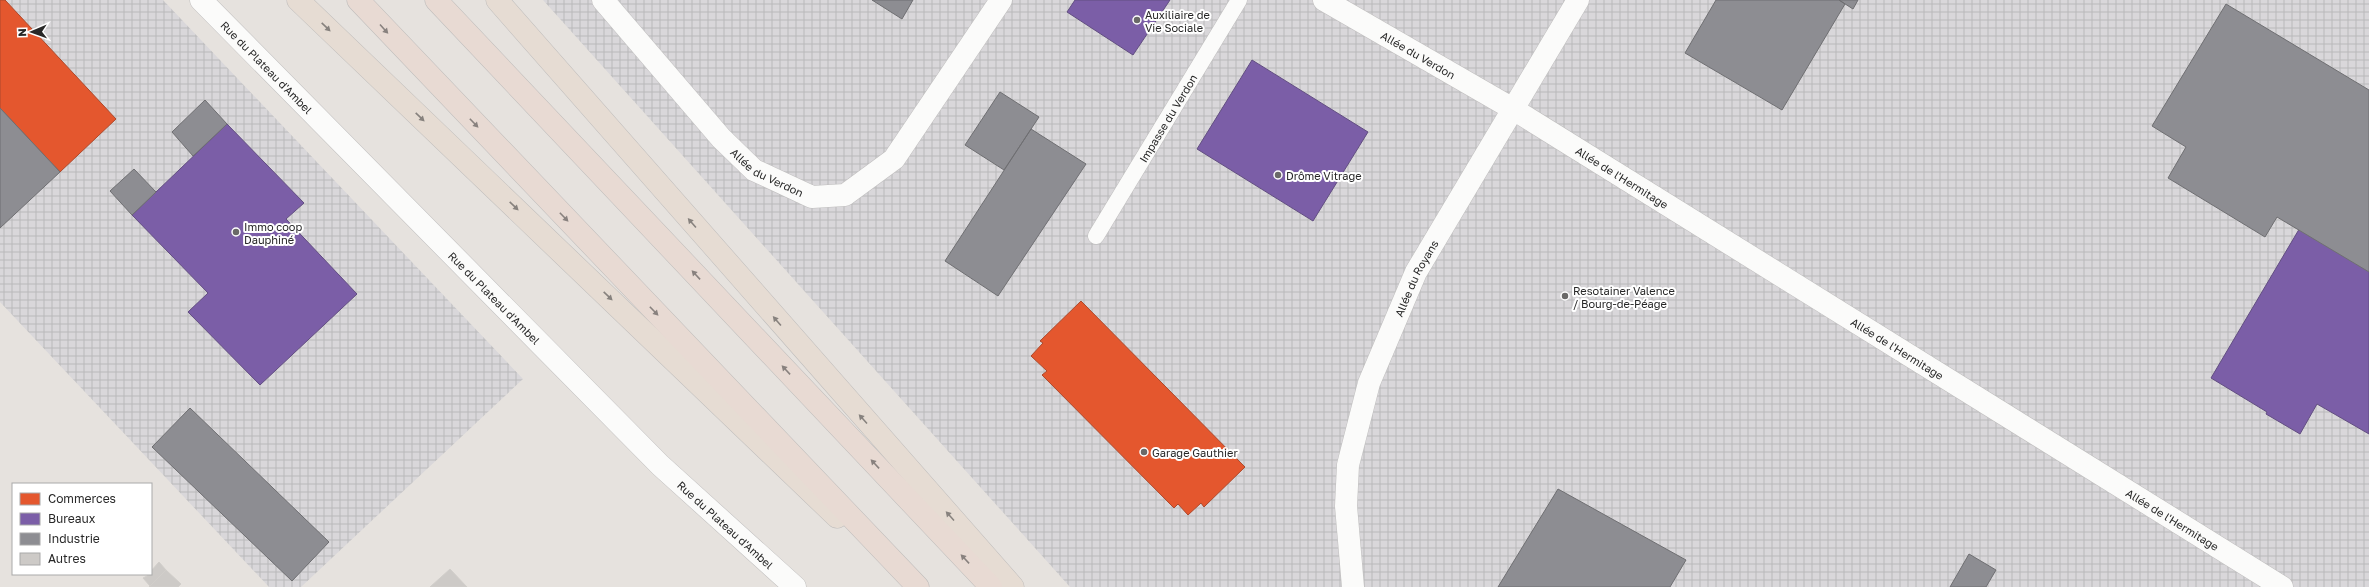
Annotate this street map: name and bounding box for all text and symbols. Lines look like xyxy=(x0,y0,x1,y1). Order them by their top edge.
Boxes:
place label: Auxiliaire de Vie Sociale xyxy=(1145,8,1210,34)
north arrow xyxy=(12,12,52,52)
marker: Auxiliaire de Vie Sociale xyxy=(1132,15,1142,25)
street label: Rue du Plateau d'Ambel xyxy=(219,18,316,116)
one-way arrow xyxy=(321,22,331,32)
one-way arrow xyxy=(380,24,389,34)
text: N xyxy=(15,28,28,37)
street label: Allée du Verdon xyxy=(1379,28,1458,81)
street label: Impasse du Verdon xyxy=(1136,72,1199,164)
one-way arrow xyxy=(415,112,425,121)
one-way arrow xyxy=(469,118,479,128)
street label: Allée de l'Hermitage xyxy=(1574,143,1671,211)
street label: Allée du Verdon xyxy=(729,145,806,199)
place label: Drôme Vitrage xyxy=(1286,169,1362,182)
marker: Drôme Vitrage xyxy=(1273,170,1283,180)
one-way arrow xyxy=(509,201,519,211)
one-way arrow xyxy=(559,212,569,222)
one-way arrow xyxy=(687,218,696,228)
place label: Immo coop Dauphiné xyxy=(244,220,302,246)
marker: Immo coop Dauphiné xyxy=(231,227,241,237)
street label: Allée du Royans xyxy=(1391,237,1440,318)
street label: Rue du Plateau d'Ambel xyxy=(446,249,543,347)
one-way arrow xyxy=(692,270,701,281)
place label: Resotainer Valence / Bourg-de-Péage xyxy=(1573,284,1675,310)
one-way arrow xyxy=(603,291,613,301)
marker: Resotainer Valence / Bourg-de-Péage xyxy=(1560,291,1570,301)
one-way arrow xyxy=(649,306,658,316)
street label: Allée de l'Hermitage xyxy=(1849,314,1946,382)
one-way arrow xyxy=(773,316,782,326)
one-way arrow xyxy=(781,365,791,375)
one-way arrow xyxy=(859,413,868,424)
place label: Garage Gauthier xyxy=(1152,446,1238,459)
marker: Garage Gauthier xyxy=(1139,447,1149,457)
one-way arrow xyxy=(870,459,880,469)
street label: Rue du Plateau d'Ambel xyxy=(675,478,777,571)
legend xyxy=(12,483,152,575)
street label: Allée de l'Hermitage xyxy=(2124,485,2221,553)
text: Commerces xyxy=(48,491,116,506)
text: Bureaux xyxy=(48,511,96,526)
one-way arrow xyxy=(945,511,954,521)
text: Industrie xyxy=(48,531,100,546)
text: Autres xyxy=(48,551,86,566)
one-way arrow xyxy=(960,554,969,564)

